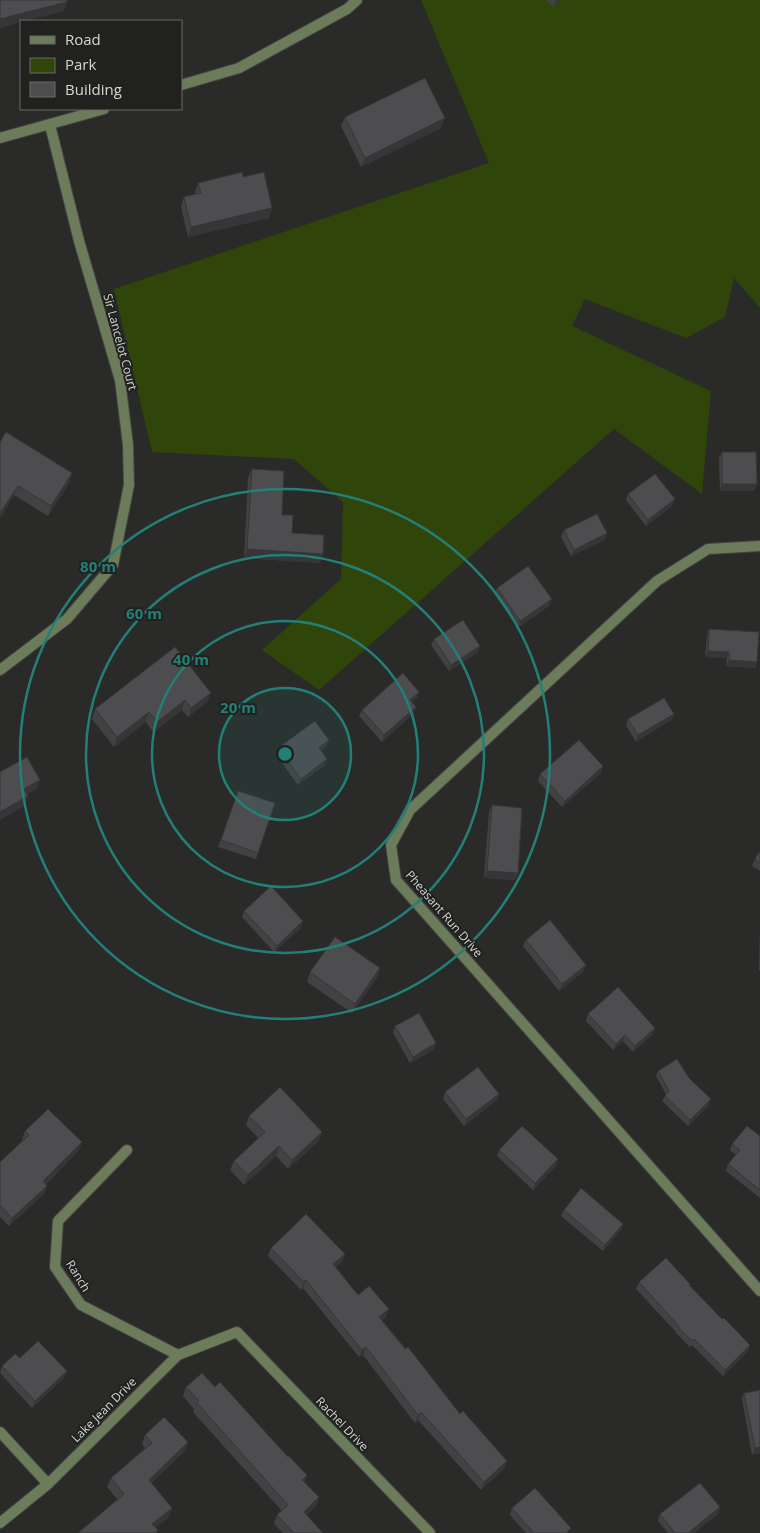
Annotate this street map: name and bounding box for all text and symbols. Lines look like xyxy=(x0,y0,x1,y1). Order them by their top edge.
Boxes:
legend xyxy=(20,20,182,110)
text: Road xyxy=(65,29,101,49)
text: Park xyxy=(65,54,96,74)
text: Building xyxy=(65,79,122,99)
street label: Sir Lancelot Court xyxy=(99,292,142,392)
text: 80 m xyxy=(80,556,116,576)
text: 60 m xyxy=(126,603,162,623)
text: 40 m xyxy=(173,649,209,669)
text: 20 m xyxy=(220,697,256,717)
centre of rings xyxy=(276,745,294,763)
street label: Pheasant Run Drive xyxy=(402,867,487,961)
street label: Ranch xyxy=(62,1257,95,1295)
street label: Lake Jean Drive xyxy=(67,1373,140,1446)
street label: Rachel Drive xyxy=(312,1393,373,1455)

